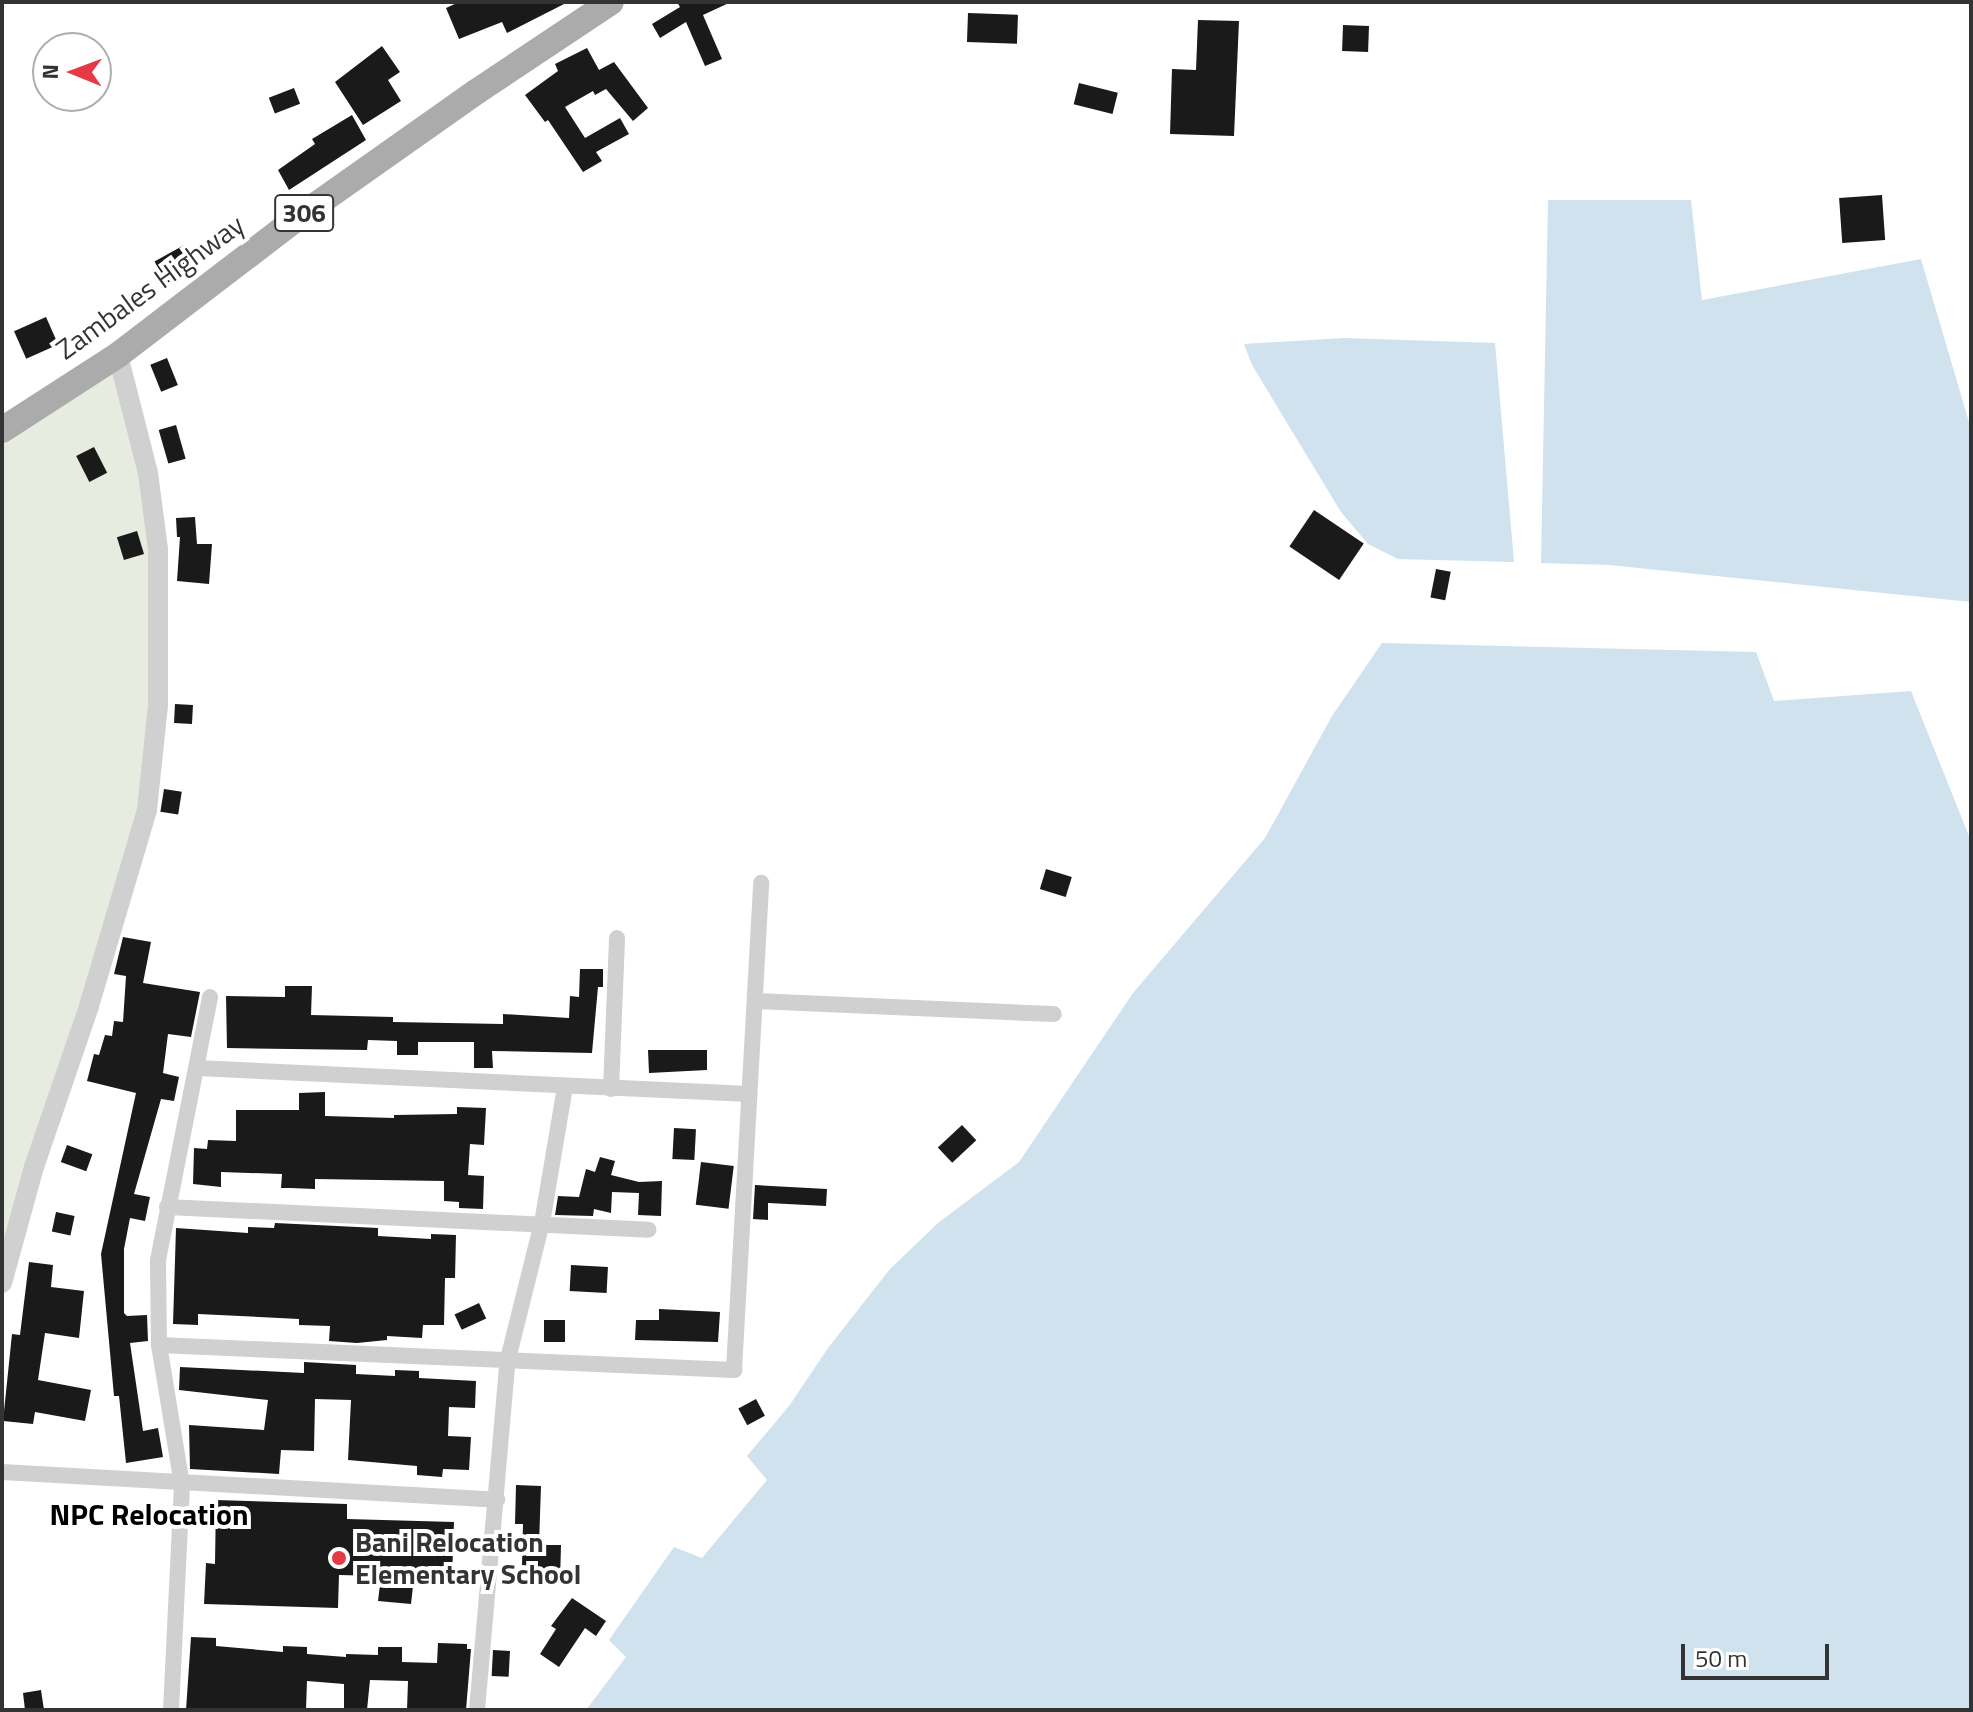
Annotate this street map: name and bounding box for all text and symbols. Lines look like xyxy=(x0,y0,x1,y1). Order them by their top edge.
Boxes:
north arrow xyxy=(32,32,112,112)
text: N xyxy=(33,64,67,80)
road number: 306 xyxy=(274,191,334,235)
street label: Zambales Highway xyxy=(50,208,250,366)
district label: NPC Relocation xyxy=(50,1496,248,1532)
place label: Bani Relocation Elementary School xyxy=(355,1525,581,1591)
marker: Bani Relocation Elementary School xyxy=(330,1549,348,1567)
scale bar xyxy=(1685,1628,1833,1678)
text: 50 m xyxy=(1695,1640,1747,1676)

